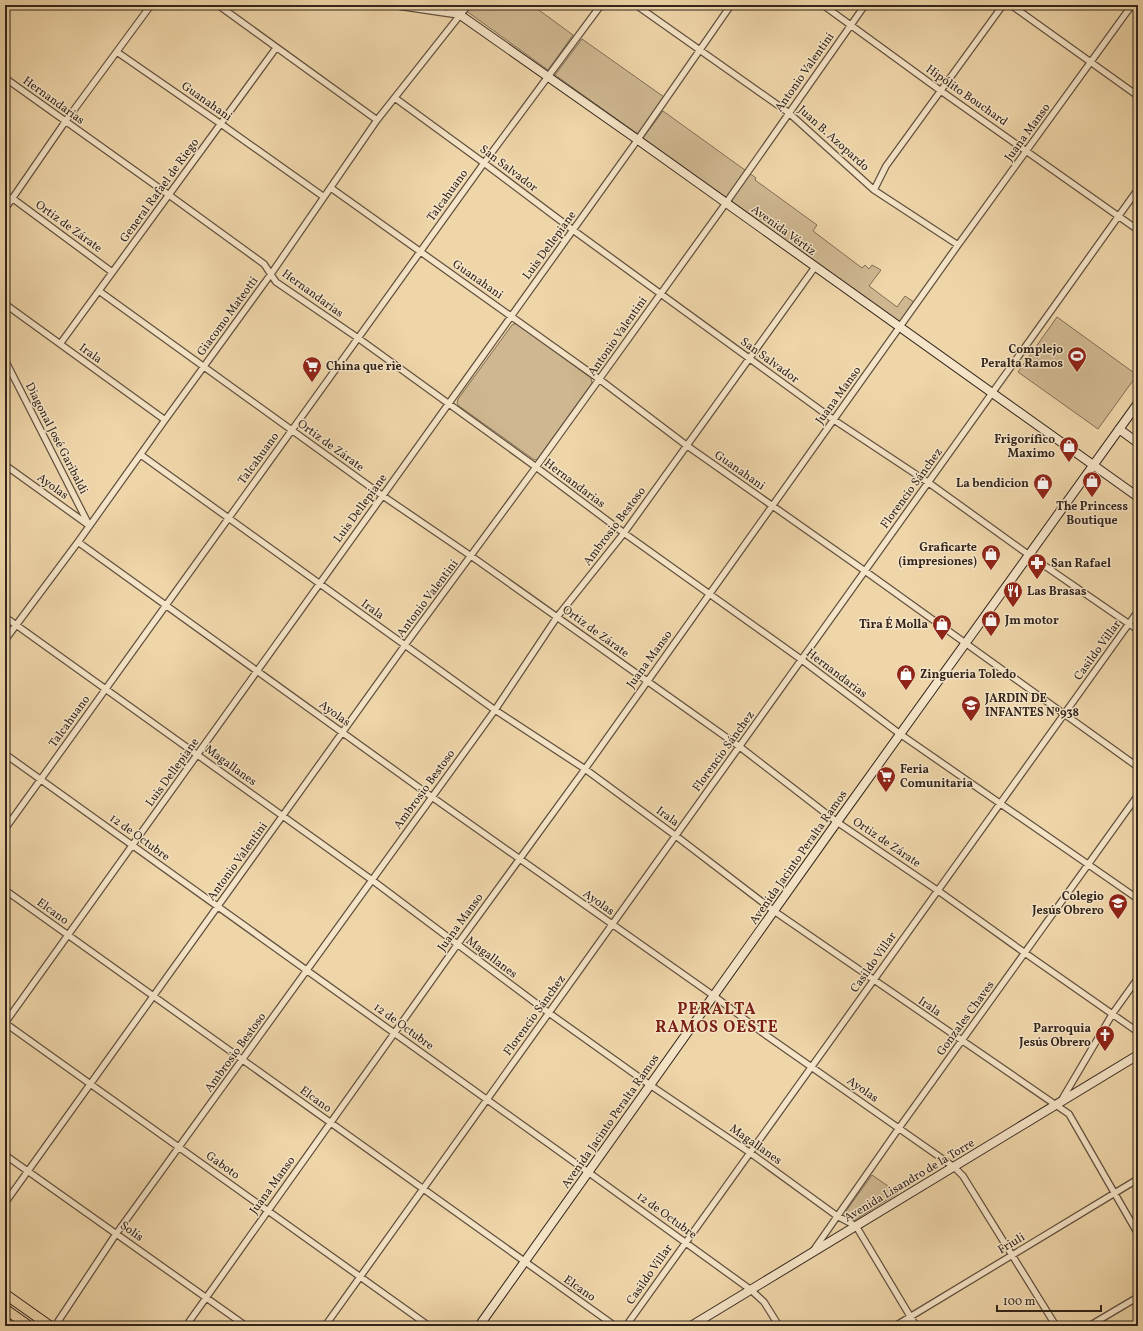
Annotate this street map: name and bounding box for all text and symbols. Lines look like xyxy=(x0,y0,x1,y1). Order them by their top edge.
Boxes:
street label: Antonio Valentini xyxy=(771,29,838,115)
street label: Hipólito Bouchard xyxy=(922,62,1011,130)
street label: Hernandarias xyxy=(19,73,87,129)
street label: Guanahani xyxy=(178,78,235,125)
street label: Juana Manso xyxy=(1001,100,1054,165)
street label: Juan B. Azopardo xyxy=(794,102,872,175)
street label: General Rafael de Riego xyxy=(117,135,203,246)
street label: San Salvador xyxy=(476,142,541,196)
street label: Talcahuano xyxy=(424,166,472,225)
street label: Ortiz de Zárate xyxy=(32,197,105,257)
street label: Avenida Vértiz xyxy=(748,202,819,260)
street label: Luis Dellepiane xyxy=(519,208,580,283)
street label: Guanahani xyxy=(449,256,506,303)
street label: Hernandarias xyxy=(278,266,346,322)
street label: Giacomo Mateotti xyxy=(194,273,262,360)
street label: Antonio Valentini xyxy=(584,293,651,379)
street label: San Salvador xyxy=(737,334,802,388)
street label: Irala xyxy=(76,340,105,368)
place label: Complejo Peralta Ramos xyxy=(981,342,1063,372)
sports icon: Complejo Peralta Ramos xyxy=(1066,345,1088,373)
supermarket icon: China que rie xyxy=(301,355,323,383)
place label: China que rie xyxy=(326,359,402,375)
street label: Juana Manso xyxy=(812,363,865,428)
street label: Diagonal José Garibaldi xyxy=(21,380,91,497)
street label: Ortiz de Zárate xyxy=(294,416,367,476)
street label: Talcahuano xyxy=(235,429,283,488)
place label: Frigorífico Maximo xyxy=(994,432,1055,462)
shop icon: Frigorífico Maximo xyxy=(1058,435,1080,463)
street label: Florencio Sánchez xyxy=(877,445,947,532)
street label: Guanahani xyxy=(711,447,768,494)
street label: Hernandarias xyxy=(541,456,608,512)
street label: Ayolas xyxy=(34,470,71,504)
shop icon: The Princess Boutique xyxy=(1081,470,1103,498)
street label: Luis Dellepiane xyxy=(330,471,391,546)
shop icon: La bendicion xyxy=(1032,472,1054,500)
place label: La bendicion xyxy=(956,476,1029,492)
street label: Ambrosio Bestoso xyxy=(580,484,650,569)
place label: The Princess Boutique xyxy=(1056,499,1128,529)
place label: Graficarte (impresiones) xyxy=(898,540,977,570)
shop icon: Graficarte (impresiones) xyxy=(980,543,1002,571)
pharmacy icon: San Rafael xyxy=(1026,552,1048,580)
street label: Antonio Valentini xyxy=(393,556,463,641)
place label: San Rafael xyxy=(1051,556,1111,572)
restaurant icon: Las Brasas xyxy=(1002,580,1024,608)
place label: Las Brasas xyxy=(1027,584,1087,600)
street label: Irala xyxy=(358,596,387,624)
street label: Ortiz de Zárate xyxy=(559,602,632,662)
shop icon: Jm motor xyxy=(980,609,1002,637)
shop icon: Tira É Molla xyxy=(931,613,953,641)
place label: Jm motor xyxy=(1004,613,1059,629)
place label: Tira É Molla xyxy=(859,616,928,633)
street label: Casildo Villar xyxy=(1071,617,1125,684)
street label: Juana Manso xyxy=(623,627,676,692)
street label: Hernandarias xyxy=(803,646,870,702)
shop icon: Zingueria Toledo xyxy=(895,663,917,691)
place label: Zingueria Toledo xyxy=(920,667,1016,683)
place label: JARDIN DE INFANTES Nº938 xyxy=(984,691,1079,721)
street label: Talcahuano xyxy=(46,692,94,751)
school or university icon: JARDIN DE INFANTES Nº938 xyxy=(960,694,982,722)
street label: Ayolas xyxy=(316,697,353,731)
street label: Florencio Sánchez xyxy=(689,708,759,795)
street label: Luis Dellepiane xyxy=(142,735,203,810)
street label: Magallanes xyxy=(201,742,260,790)
street label: Ambrosio Bestoso xyxy=(390,747,459,833)
place label: Feria Comunitaria xyxy=(900,762,973,792)
supermarket icon: Feria Comunitaria xyxy=(875,765,897,793)
street label: Avenida Jacinto Peralta Ramos xyxy=(746,787,851,928)
street label: Irala xyxy=(653,803,682,831)
street label: 12 de Octubre xyxy=(106,811,173,865)
street label: Ortiz de Zárate xyxy=(849,814,924,872)
street label: Antonio Valentini xyxy=(204,819,272,904)
street label: Ayolas xyxy=(579,886,617,919)
place label: Colegio Jesús Obrero xyxy=(1031,889,1104,919)
street label: Juana Manso xyxy=(434,890,487,955)
school or university icon: Colegio Jesús Obrero xyxy=(1107,892,1129,920)
street label: Elcano xyxy=(33,895,72,929)
street label: Casildo Villar xyxy=(847,929,901,996)
street label: Magallanes xyxy=(462,933,520,982)
street label: Florencio Sánchez xyxy=(500,972,570,1059)
street label: Gonzales Chaves xyxy=(933,978,998,1059)
street label: Irala xyxy=(915,993,944,1020)
district label: PERALTA RAMOS OESTE xyxy=(655,999,779,1039)
street label: 12 de Octubre xyxy=(370,1000,437,1054)
street label: Ambrosio Bestoso xyxy=(201,1010,270,1096)
place label: Parroquia Jesús Obrero xyxy=(1018,1021,1091,1051)
church icon: Parroquia Jesús Obrero xyxy=(1094,1024,1116,1052)
street label: Avenida Jacinto Peralta Ramos xyxy=(558,1051,663,1192)
street label: Ayolas xyxy=(843,1073,881,1106)
street label: Elcano xyxy=(296,1083,335,1117)
street label: Magallanes xyxy=(726,1121,785,1169)
street label: Avenida Lisandro de la Torre xyxy=(841,1135,978,1226)
street label: Gaboto xyxy=(202,1148,243,1184)
street label: Juana Manso xyxy=(246,1153,299,1218)
street label: 12 de Octubre xyxy=(633,1189,700,1243)
street label: Solís xyxy=(117,1218,146,1246)
street label: Friuli xyxy=(995,1229,1028,1258)
street label: Casildo Villar xyxy=(623,1241,677,1308)
street label: Elcano xyxy=(560,1272,599,1306)
scale bar xyxy=(997,1287,1101,1313)
text: 100 m xyxy=(1003,1294,1036,1310)

